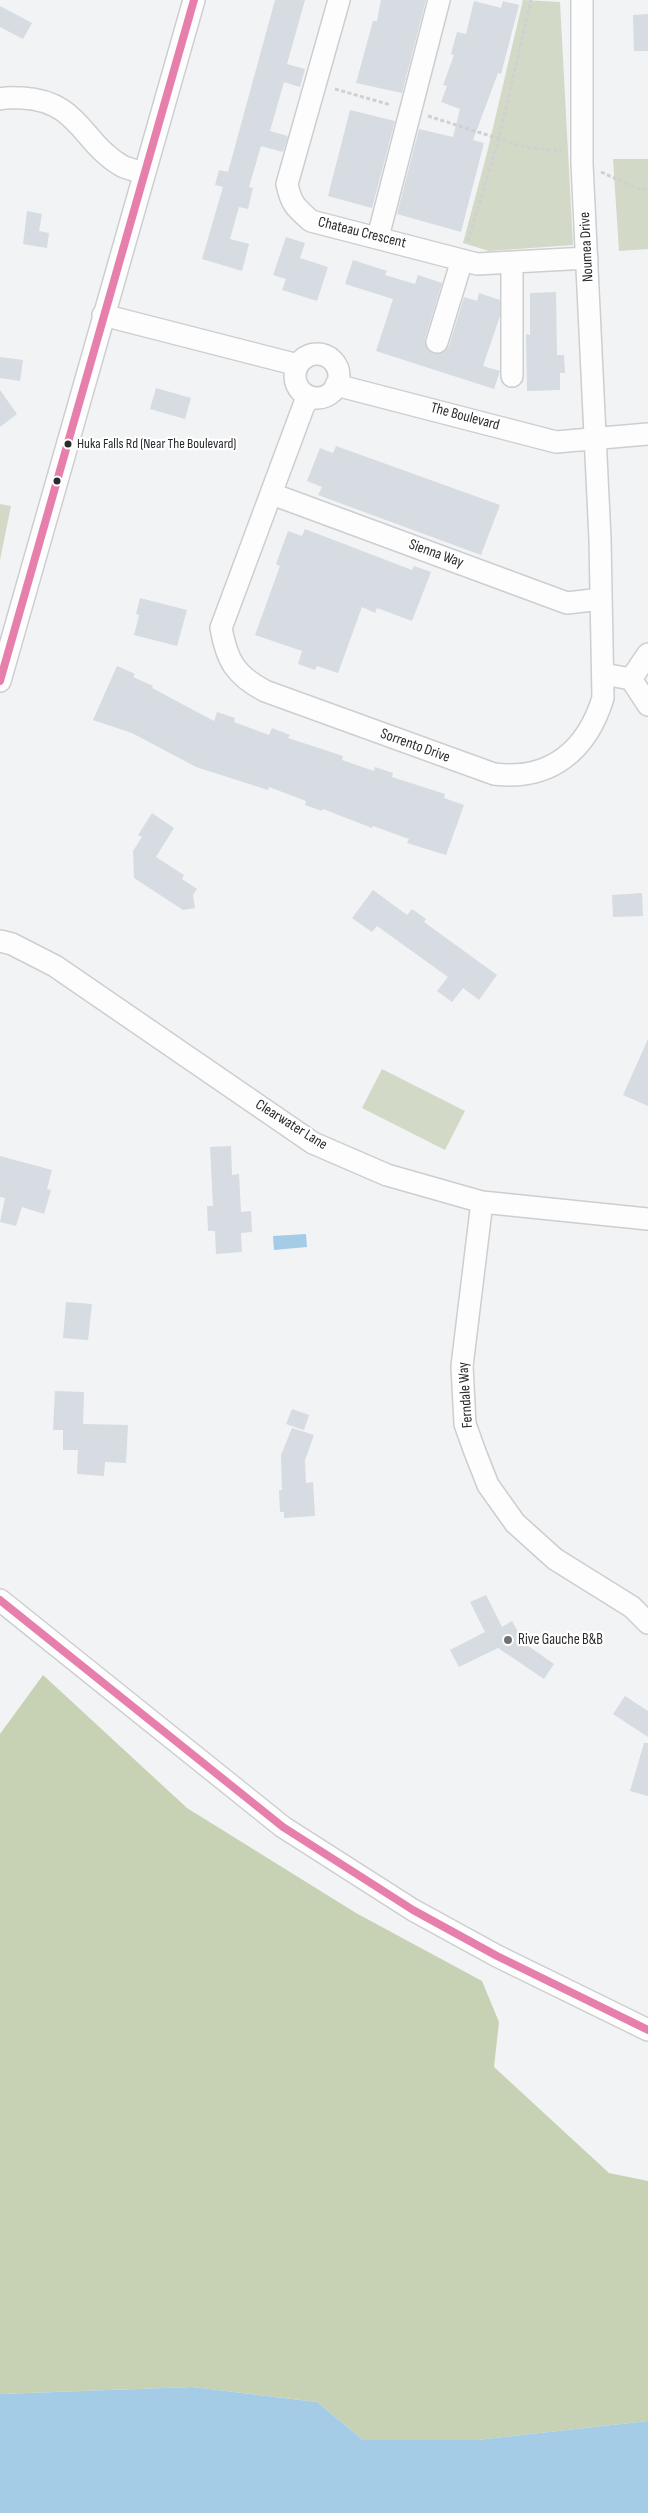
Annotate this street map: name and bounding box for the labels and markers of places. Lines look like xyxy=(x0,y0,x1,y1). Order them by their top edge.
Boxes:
place label: Huka Falls Rd (Near The Boulevard) xyxy=(77,436,236,452)
marker: Huka Falls Rd (Near The Boulevard) xyxy=(63,439,73,449)
unlabelled marker xyxy=(52,476,62,486)
place label: Rive Gauche B&B xyxy=(518,1631,603,1649)
marker: Rive Gauche B&B xyxy=(502,1634,514,1646)

